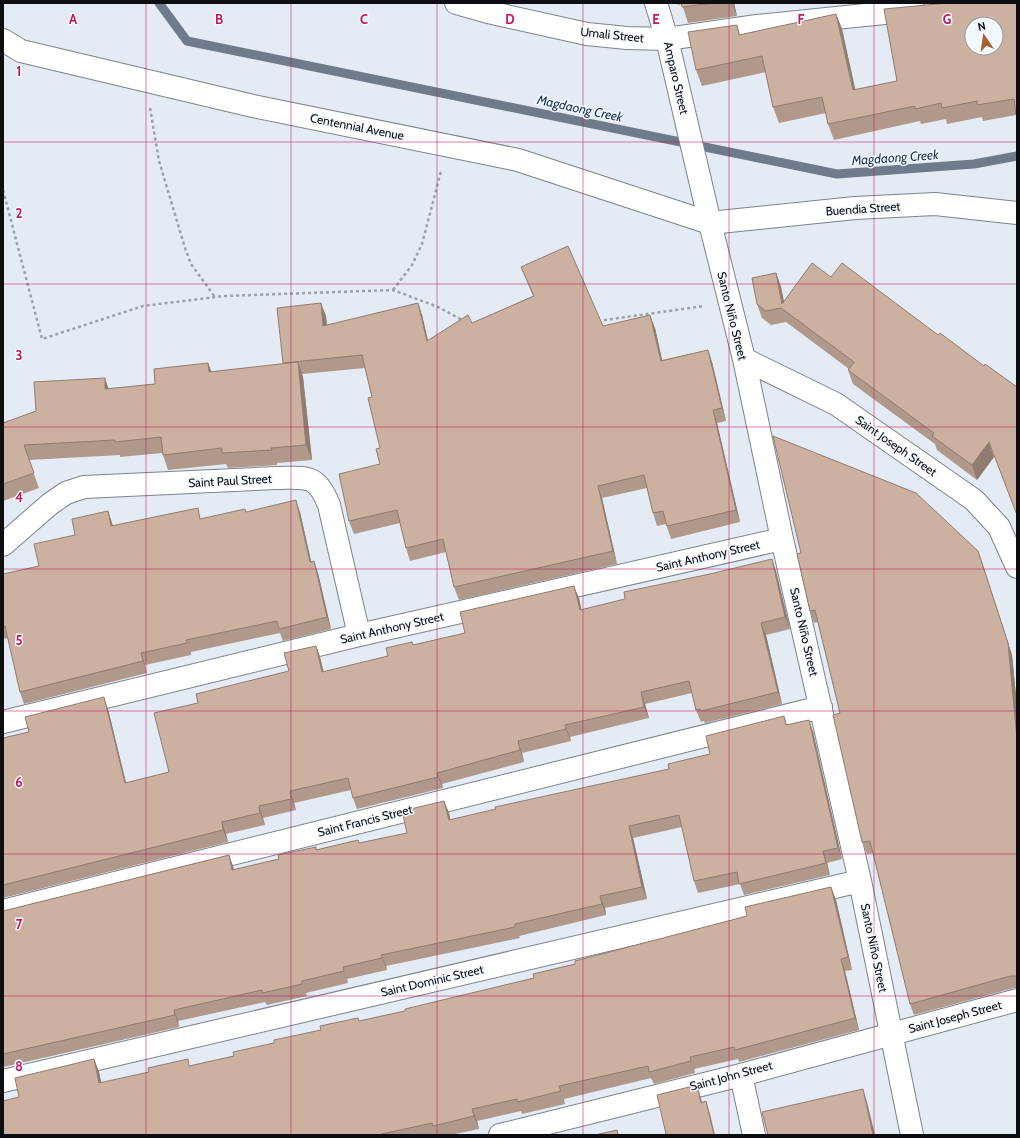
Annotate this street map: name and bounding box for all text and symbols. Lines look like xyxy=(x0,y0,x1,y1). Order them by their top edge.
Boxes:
text: A xyxy=(69,11,78,27)
text: B xyxy=(215,11,223,27)
text: C xyxy=(360,11,368,27)
text: D xyxy=(505,11,515,27)
text: E xyxy=(652,11,660,27)
text: F xyxy=(798,11,805,27)
text: G xyxy=(943,11,952,27)
north arrow xyxy=(964,16,1004,56)
text: N xyxy=(976,19,987,34)
street label: Umali Street xyxy=(580,24,645,45)
street label: Amparo Street xyxy=(661,40,692,116)
text: 1 xyxy=(17,63,21,79)
water label: Magdaong Creek xyxy=(535,91,625,125)
street label: Centennial Avenue xyxy=(309,110,405,143)
water label: Magdaong Creek xyxy=(850,146,939,168)
street label: Buendia Street xyxy=(825,198,901,219)
text: 2 xyxy=(16,205,23,221)
street label: Santo Niño Street xyxy=(714,270,751,362)
text: 3 xyxy=(15,347,23,363)
street label: Saint Joseph Street xyxy=(853,412,940,479)
street label: Saint Paul Street xyxy=(188,471,272,490)
text: 4 xyxy=(15,489,23,505)
street label: Saint Anthony Street xyxy=(655,536,761,575)
street label: Santo Niño Street xyxy=(787,586,822,678)
street label: Saint Anthony Street xyxy=(339,608,445,647)
text: 5 xyxy=(16,632,23,648)
text: 6 xyxy=(15,774,23,790)
street label: Saint Francis Street xyxy=(316,801,414,840)
street label: Santo Niño Street xyxy=(858,902,891,994)
text: 7 xyxy=(16,916,23,932)
street label: Saint Dominic Street xyxy=(379,961,485,1000)
street label: Saint Joseph Street xyxy=(907,997,1003,1036)
street label: Saint John Street xyxy=(688,1057,774,1094)
text: 8 xyxy=(15,1058,23,1074)

